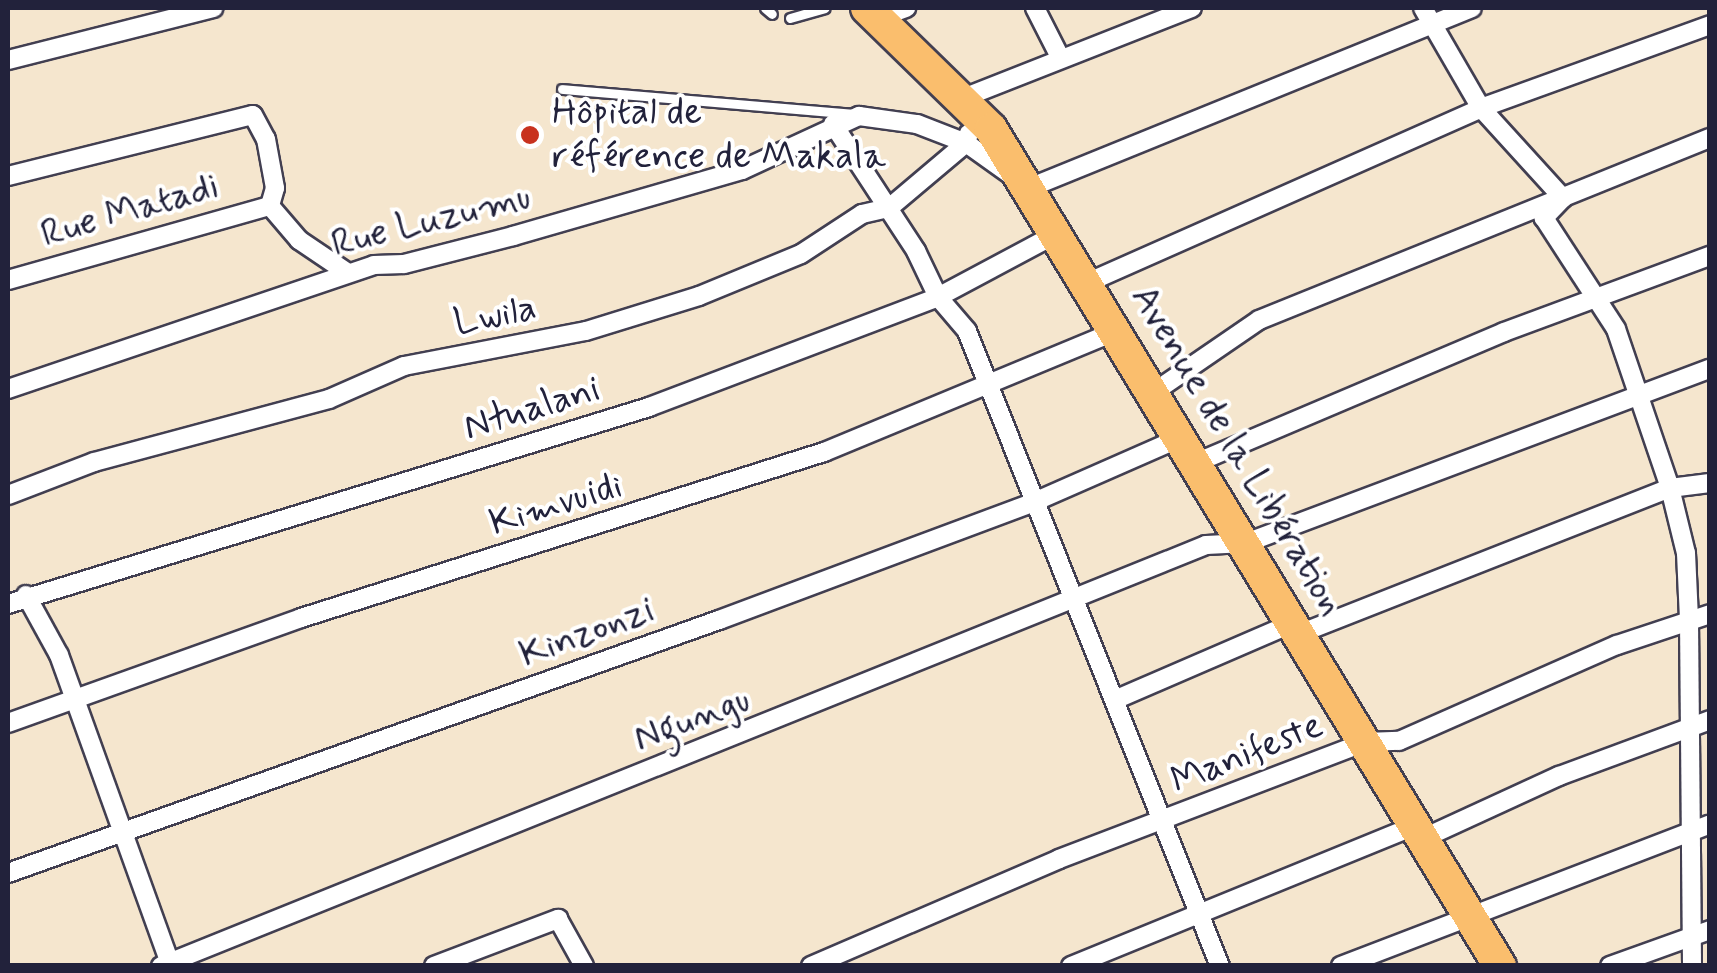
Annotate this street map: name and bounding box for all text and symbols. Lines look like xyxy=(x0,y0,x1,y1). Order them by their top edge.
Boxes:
place label: Hôpital de référence de Makala xyxy=(552,90,885,180)
marker: Hôpital de référence de Makala xyxy=(517,122,543,148)
street label: Rue Matadi xyxy=(38,164,222,258)
street label: Rue Luzumu xyxy=(327,174,535,268)
street label: Avenue de la Libération xyxy=(1120,276,1354,626)
street label: Lwila xyxy=(450,286,540,346)
street label: Ntualani xyxy=(458,367,606,451)
street label: Kimvuidi xyxy=(484,463,628,547)
street label: Kinzonzi xyxy=(513,588,661,678)
street label: Ngungu xyxy=(628,677,756,763)
street label: Manifeste xyxy=(1164,703,1330,805)

